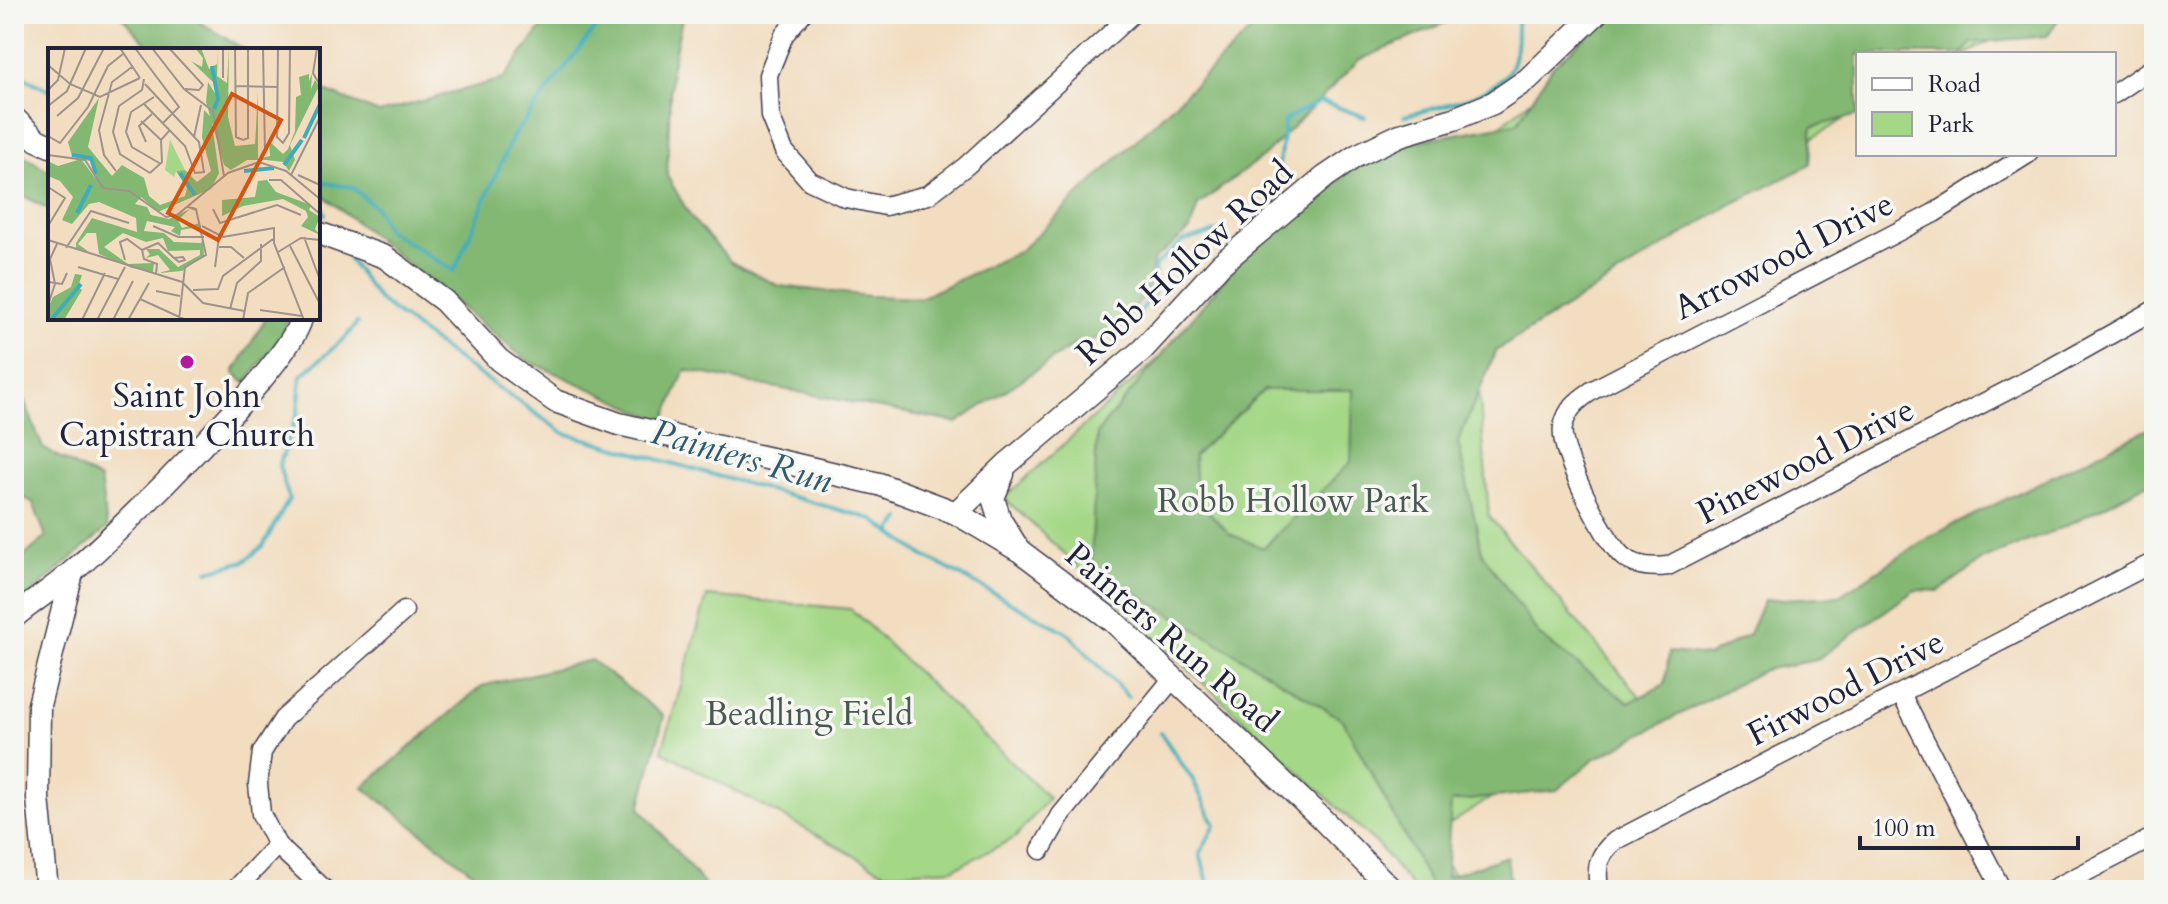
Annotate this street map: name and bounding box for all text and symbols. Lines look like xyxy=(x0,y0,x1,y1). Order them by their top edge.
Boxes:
inset map xyxy=(48,48,320,320)
legend xyxy=(1856,52,2116,156)
text: Road xyxy=(1928,68,1981,101)
text: Park xyxy=(1928,108,1974,141)
street label: Robb Hollow Road xyxy=(1066,150,1303,375)
street label: Arrowood Drive xyxy=(1666,181,1901,331)
marker: Saint John Capistran Church xyxy=(178,353,196,371)
place label: Saint John Capistran Church xyxy=(59,373,315,458)
street label: Pinewood Drive xyxy=(1689,386,1922,535)
water label: Painters Run xyxy=(646,407,838,506)
park label: Robb Hollow Park xyxy=(1157,478,1430,524)
street label: Painters Run Road xyxy=(1055,532,1288,743)
street label: Firwood Drive xyxy=(1739,619,1952,757)
park label: Beadling Field xyxy=(705,691,913,737)
scale bar xyxy=(1860,800,2078,850)
text: 100 m xyxy=(1872,812,1936,845)

